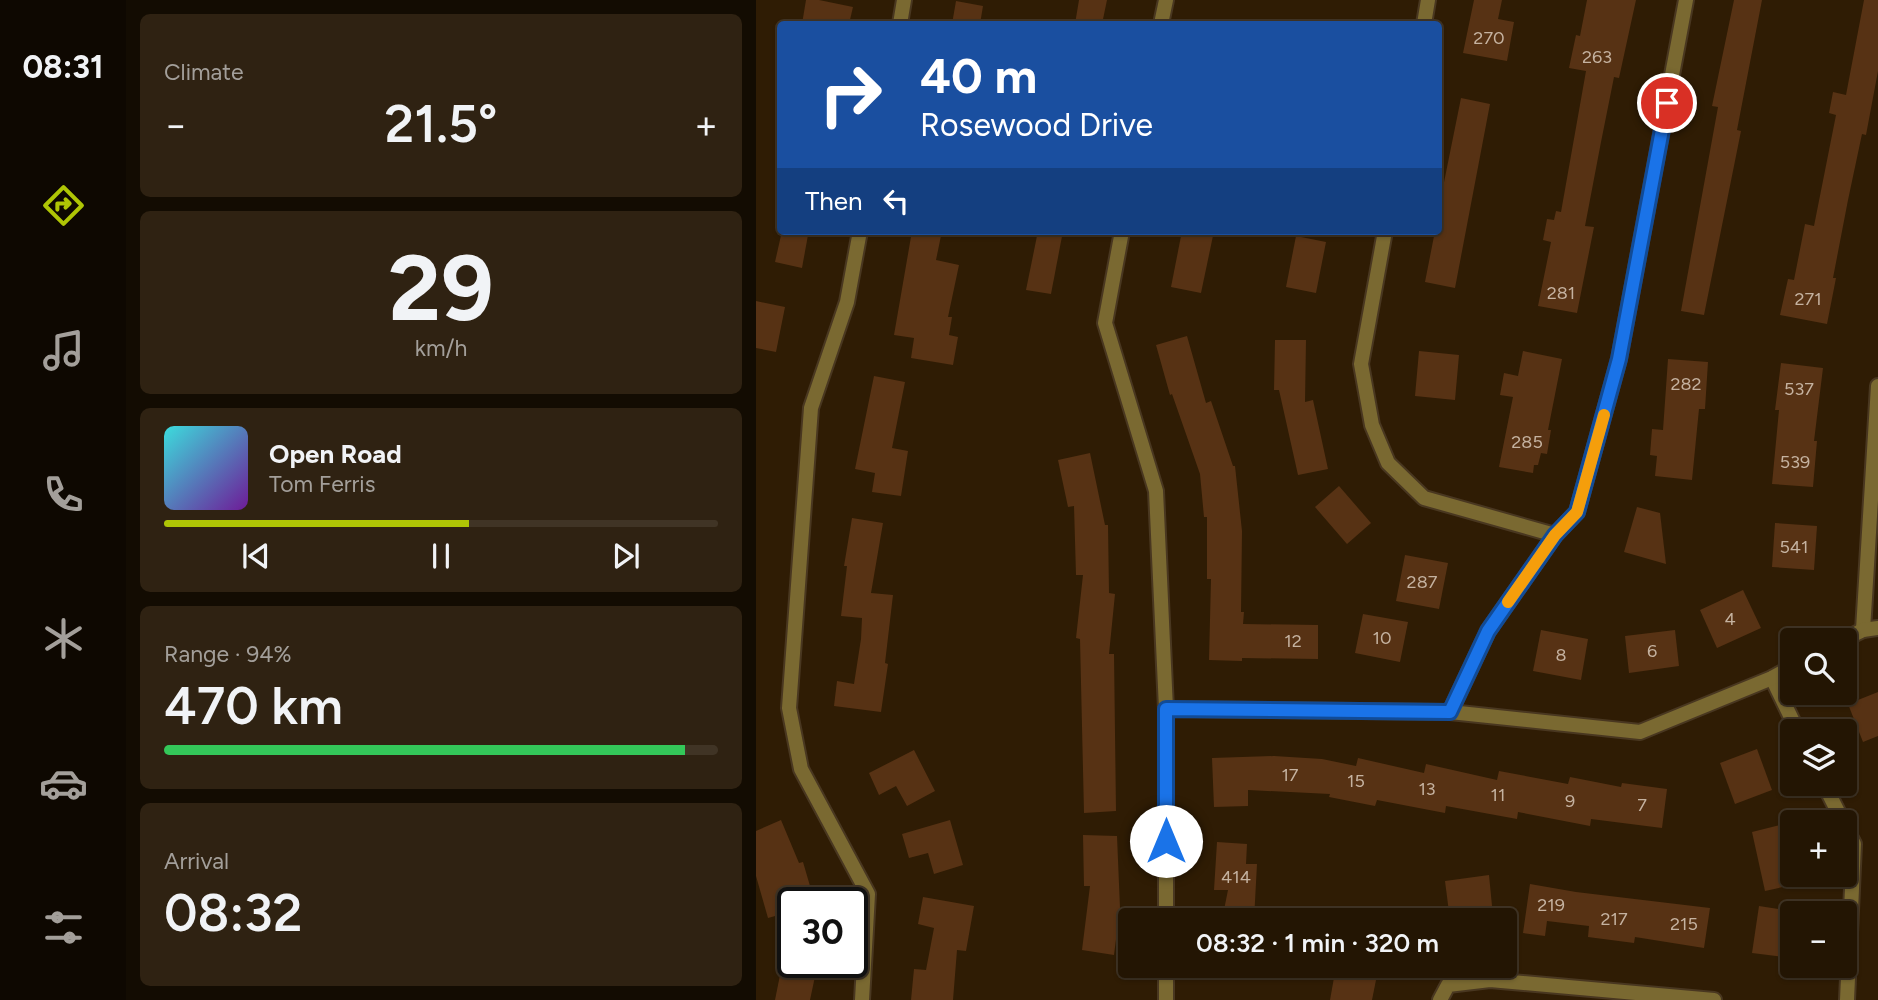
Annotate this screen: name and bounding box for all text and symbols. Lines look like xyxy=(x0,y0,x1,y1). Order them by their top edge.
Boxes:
house number: 270 xyxy=(1473,27,1505,49)
text: 40 m xyxy=(920,46,1037,105)
house number: 263 xyxy=(1582,46,1612,68)
text: 08:31 xyxy=(22,48,104,86)
icon: right xyxy=(805,49,896,140)
text: Climate xyxy=(164,58,243,86)
pin xyxy=(1637,73,1697,133)
icon: arrive xyxy=(1648,84,1686,122)
text: 21.5° xyxy=(384,93,498,155)
text: − xyxy=(164,102,188,148)
text: + xyxy=(694,102,718,148)
text: Rosewood Drive xyxy=(920,106,1153,144)
icon: directions xyxy=(39,181,88,230)
icon: left xyxy=(877,182,915,220)
text: Then xyxy=(805,185,863,217)
text: 29 xyxy=(388,234,494,343)
house number: 281 xyxy=(1547,282,1575,304)
house number: 271 xyxy=(1794,288,1822,310)
icon: music xyxy=(39,326,88,375)
text: km/h xyxy=(415,334,467,362)
house number: 282 xyxy=(1670,373,1702,395)
house number: 537 xyxy=(1784,378,1814,400)
house number: 285 xyxy=(1511,431,1543,453)
text: Open Road xyxy=(269,438,402,470)
house number: 539 xyxy=(1780,451,1810,473)
icon: phone xyxy=(39,470,88,519)
text: Tom Ferris xyxy=(269,470,375,498)
house number: 541 xyxy=(1780,536,1808,558)
icon: previous xyxy=(237,537,275,575)
icon: pause xyxy=(422,537,460,575)
icon: next xyxy=(607,537,645,575)
house number: 287 xyxy=(1407,571,1438,593)
house number: 4 xyxy=(1724,608,1736,630)
icon: climate xyxy=(39,614,88,663)
house number: 10 xyxy=(1373,627,1391,649)
map controls xyxy=(1780,628,1857,978)
button: search xyxy=(1780,628,1857,705)
house number: 12 xyxy=(1284,630,1302,652)
text: Range · 94% xyxy=(164,640,292,668)
house number: 6 xyxy=(1647,640,1657,662)
house number: 8 xyxy=(1555,644,1567,666)
text: 470 km xyxy=(164,675,343,737)
button: layers xyxy=(1780,719,1857,796)
icon: car xyxy=(39,759,88,808)
house number: 17 xyxy=(1281,764,1299,786)
house number: 15 xyxy=(1347,770,1365,792)
house number: 13 xyxy=(1418,778,1436,800)
house number: 11 xyxy=(1491,784,1505,806)
house number: 9 xyxy=(1565,790,1575,812)
house number: 7 xyxy=(1637,794,1647,816)
position arrow xyxy=(1129,804,1203,878)
button: + xyxy=(1780,810,1857,887)
text: Arrival xyxy=(164,847,229,875)
house number: 414 xyxy=(1221,866,1251,888)
text: 08:32 xyxy=(164,882,302,944)
speed limit sign: 30 xyxy=(777,887,868,978)
house number: 219 xyxy=(1537,894,1565,916)
button: − xyxy=(1780,901,1857,978)
icon: filters xyxy=(39,903,88,952)
house number: 217 xyxy=(1600,908,1628,930)
house number: 215 xyxy=(1670,913,1698,935)
text: 08:32 · 1 min · 320 m xyxy=(1196,927,1439,959)

